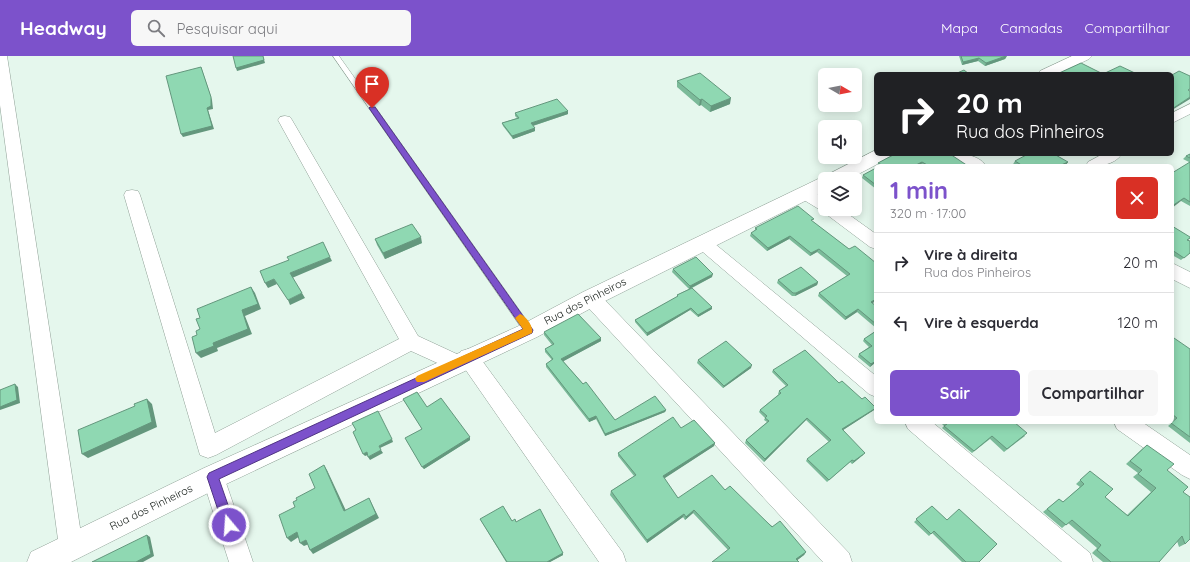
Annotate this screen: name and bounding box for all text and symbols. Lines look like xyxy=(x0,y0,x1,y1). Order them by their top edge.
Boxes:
search box xyxy=(131,10,411,46)
text: Headway xyxy=(20,16,107,40)
icon: search xyxy=(145,17,167,39)
text: Pesquisar aqui xyxy=(177,19,278,38)
text: Mapa xyxy=(941,19,978,37)
text: Camadas xyxy=(1000,19,1062,37)
text: Compartilhar xyxy=(1084,19,1170,37)
pin xyxy=(355,67,389,108)
north arrow xyxy=(818,68,862,112)
map controls xyxy=(818,68,862,216)
icon: arrive xyxy=(361,73,383,95)
text: 20 m xyxy=(956,85,1023,120)
icon: right xyxy=(890,88,942,140)
button: sound xyxy=(818,120,862,164)
text: Rua dos Pinheiros xyxy=(956,120,1104,143)
button: layers xyxy=(818,172,862,216)
text: 1 min xyxy=(890,175,948,205)
button: close xyxy=(1116,177,1158,219)
text: 320 m · 17:00 xyxy=(890,205,966,221)
text: Vire à direita xyxy=(924,245,1018,264)
icon: right xyxy=(890,252,912,274)
text: 20 m xyxy=(1123,253,1158,272)
text: Rua dos Pinheiros xyxy=(924,264,1031,280)
street label: Rua dos Pinheiros xyxy=(541,274,629,328)
icon: left xyxy=(890,312,912,334)
text: Vire à esquerda xyxy=(924,313,1039,332)
text: 120 m xyxy=(1117,313,1158,332)
button: Sair xyxy=(890,370,1020,416)
button: Compartilhar xyxy=(1028,370,1158,416)
street label: Rua dos Pinheiros xyxy=(107,481,195,533)
position arrow xyxy=(208,504,250,546)

